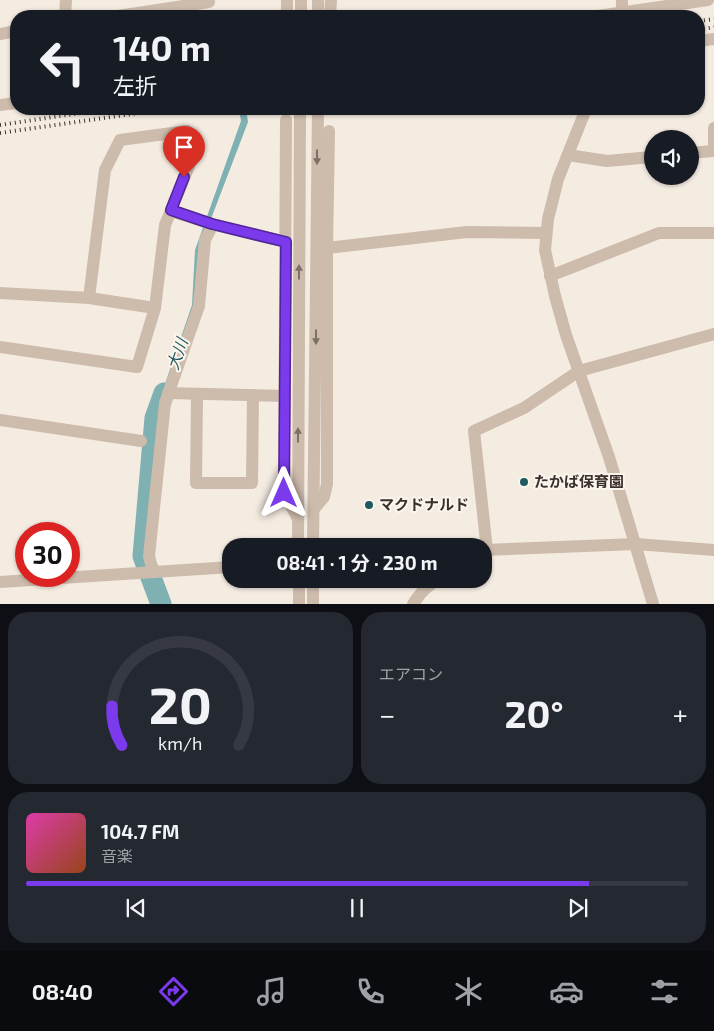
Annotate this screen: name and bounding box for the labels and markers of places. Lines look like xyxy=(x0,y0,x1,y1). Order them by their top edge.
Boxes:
pin xyxy=(163,126,205,177)
place label: たかば保育園 xyxy=(534,472,624,490)
marker: たかば保育園 xyxy=(518,476,530,488)
place label: マクドナルド xyxy=(379,495,469,513)
marker: マクドナルド xyxy=(363,499,375,511)

